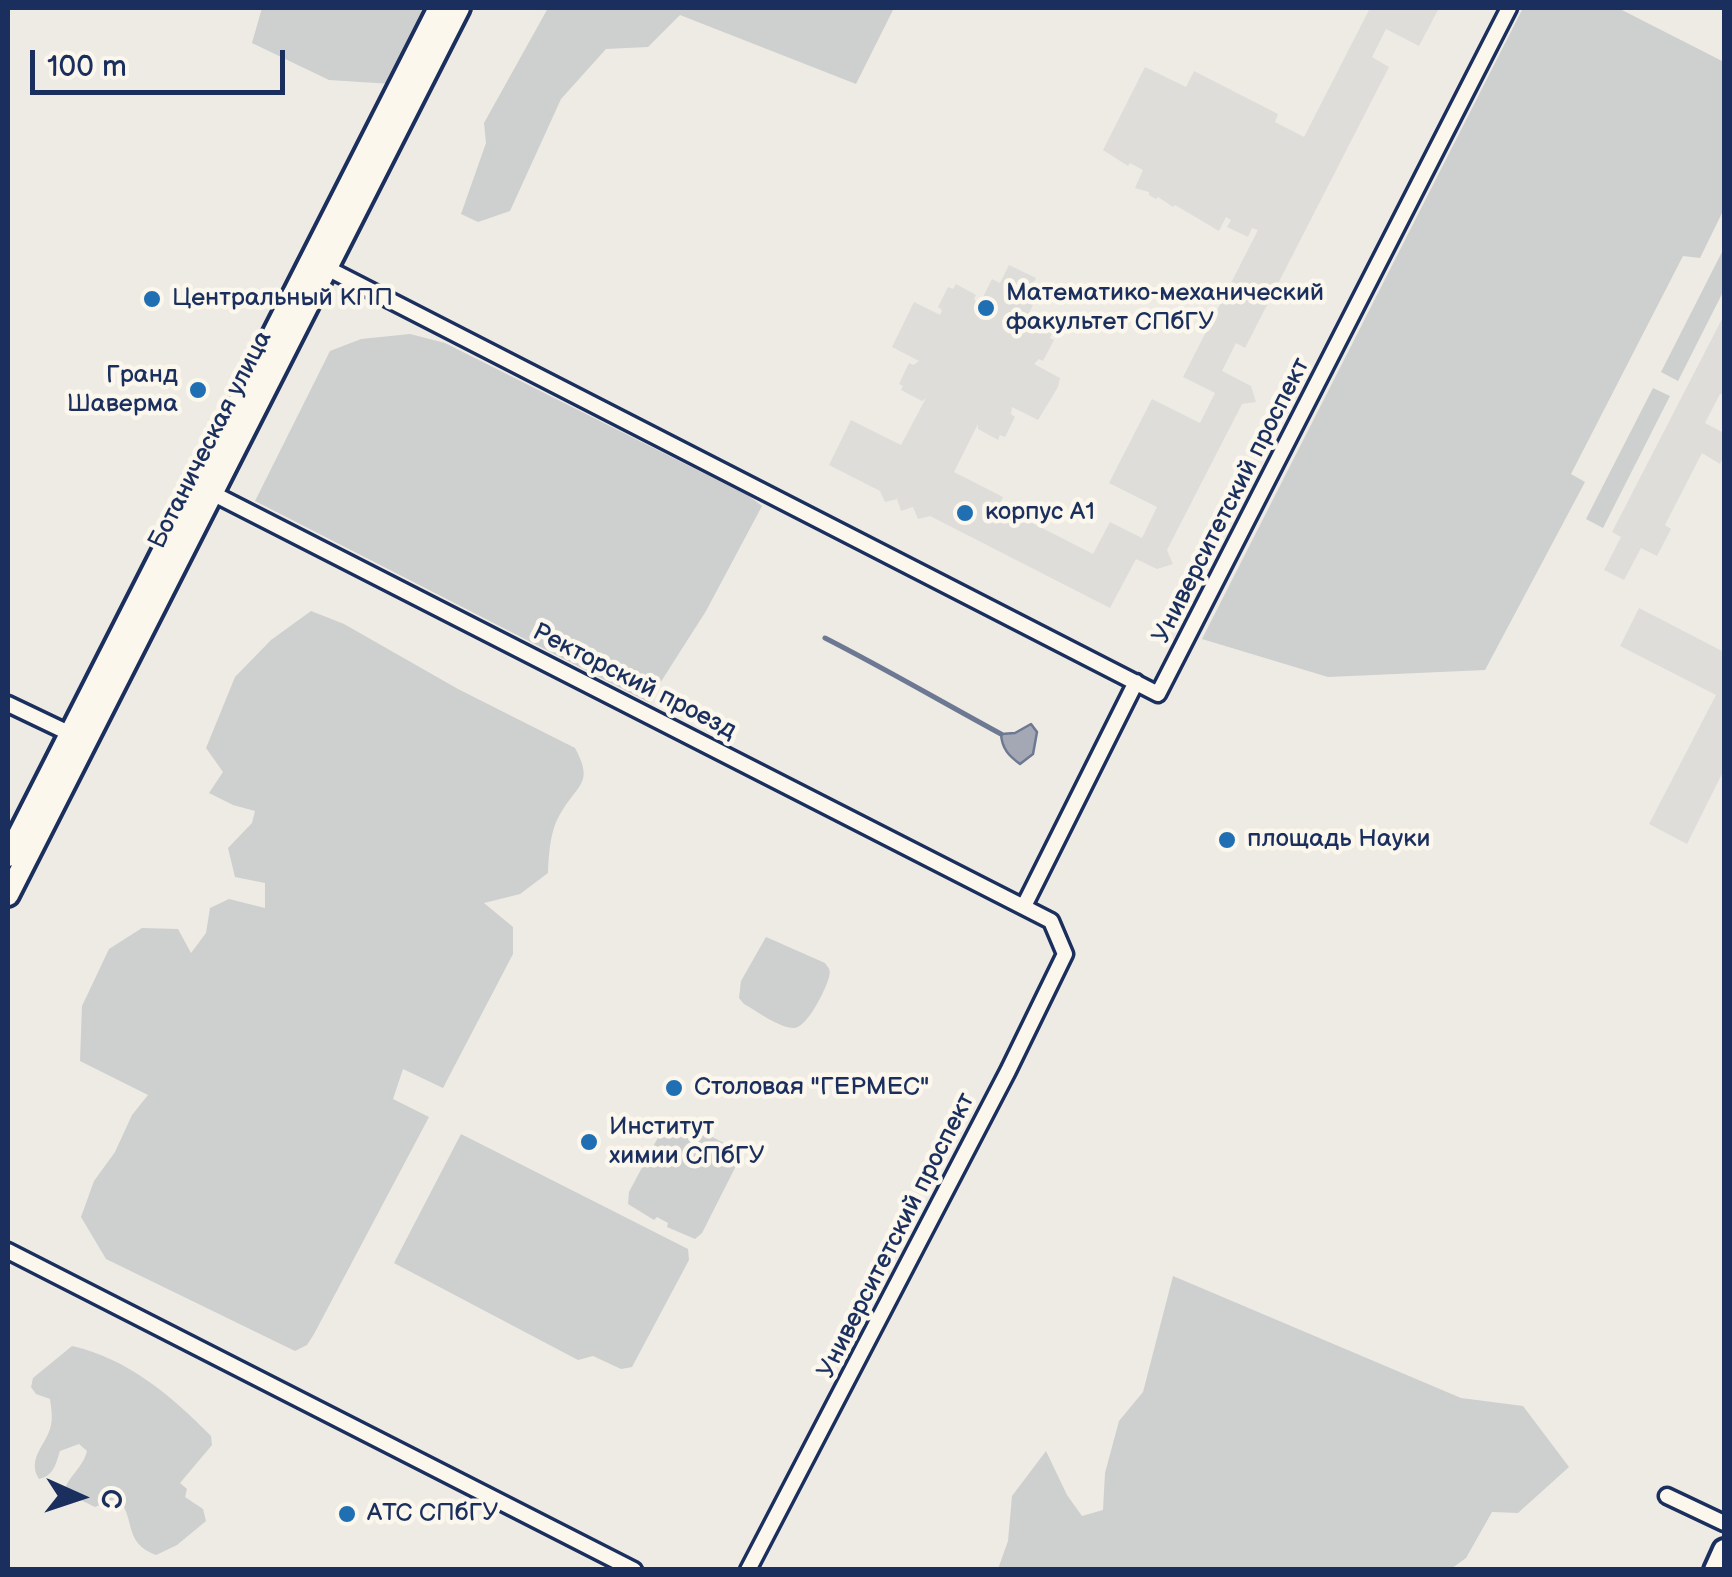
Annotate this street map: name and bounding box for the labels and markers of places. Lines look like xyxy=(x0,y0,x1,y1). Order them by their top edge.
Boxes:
place label: Математико-механический факультет СПбГУ xyxy=(1006,279,1324,338)
place label: Центральный КПП xyxy=(172,284,393,314)
marker: Центральный КПП xyxy=(141,288,163,310)
marker: Математико-механический факультет СПбГУ xyxy=(975,297,997,319)
place label: Гранд Шаверма xyxy=(67,361,178,420)
marker: Гранд Шаверма xyxy=(187,379,209,401)
place label: корпус А1 xyxy=(985,498,1095,528)
marker: корпус А1 xyxy=(954,502,976,524)
place label: площадь Науки xyxy=(1247,825,1430,855)
marker: площадь Науки xyxy=(1216,829,1238,851)
place label: Столовая "ГЕРМЕС" xyxy=(694,1073,929,1103)
marker: Столовая "ГЕРМЕС" xyxy=(663,1077,685,1099)
place label: Институт химии СПбГУ xyxy=(609,1113,765,1172)
marker: Институт химии СПбГУ xyxy=(578,1131,600,1153)
place label: АТС СПбГУ xyxy=(367,1499,499,1529)
marker: АТС СПбГУ xyxy=(336,1503,358,1525)

